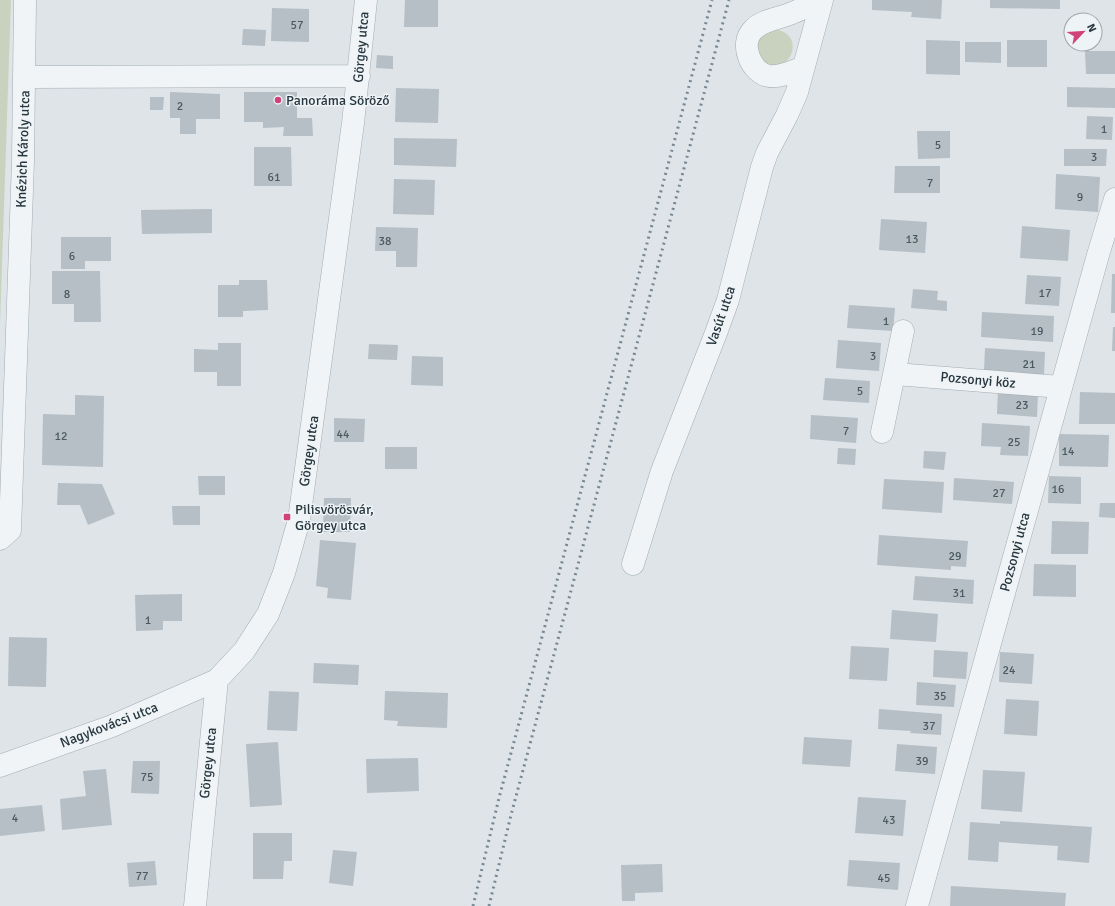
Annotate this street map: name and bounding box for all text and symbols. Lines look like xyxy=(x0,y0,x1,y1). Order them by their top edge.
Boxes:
street label: Görgey utca xyxy=(349,11,373,83)
north arrow xyxy=(1063,12,1103,52)
house number: 57 xyxy=(291,18,303,33)
text: N xyxy=(1084,22,1099,34)
street label: Knézich Károly utca xyxy=(12,90,34,208)
place label: Panoráma Söröző xyxy=(286,92,389,109)
marker: Panoráma Söröző xyxy=(273,95,283,105)
house number: 2 xyxy=(177,99,183,114)
house number: 1 xyxy=(1101,122,1107,137)
house number: 5 xyxy=(935,138,941,153)
house number: 3 xyxy=(1091,150,1097,165)
house number: 61 xyxy=(268,170,280,185)
house number: 7 xyxy=(927,176,933,191)
house number: 9 xyxy=(1077,190,1083,205)
house number: 13 xyxy=(906,232,918,247)
house number: 38 xyxy=(379,234,391,249)
house number: 6 xyxy=(69,249,75,264)
street label: Vasút utca xyxy=(703,284,739,348)
house number: 17 xyxy=(1039,286,1051,301)
house number: 8 xyxy=(64,287,70,302)
house number: 1 xyxy=(883,314,889,329)
house number: 19 xyxy=(1031,324,1043,339)
house number: 3 xyxy=(870,349,876,364)
house number: 21 xyxy=(1023,357,1035,372)
street label: Pozsonyi köz xyxy=(940,368,1016,392)
house number: 5 xyxy=(857,384,863,399)
house number: 23 xyxy=(1016,398,1028,413)
street label: Görgey utca xyxy=(296,415,322,487)
house number: 7 xyxy=(843,424,849,439)
house number: 44 xyxy=(337,427,350,442)
house number: 12 xyxy=(55,429,67,444)
house number: 25 xyxy=(1008,435,1020,450)
house number: 14 xyxy=(1062,444,1075,459)
house number: 16 xyxy=(1052,482,1064,497)
house number: 27 xyxy=(993,486,1005,501)
place label: Pilisvörösvár, Görgey utca xyxy=(295,501,374,534)
street label: Pozsonyi utca xyxy=(996,511,1034,593)
marker: Pilisvörösvár, Görgey utca xyxy=(282,512,292,522)
house number: 29 xyxy=(949,549,961,564)
house number: 31 xyxy=(953,586,965,601)
house number: 1 xyxy=(145,613,151,628)
house number: 24 xyxy=(1003,663,1016,678)
house number: 35 xyxy=(934,689,946,704)
street label: Nagykovácsi utca xyxy=(58,699,160,751)
house number: 37 xyxy=(923,719,935,734)
street label: Görgey utca xyxy=(196,727,220,799)
house number: 39 xyxy=(916,754,928,769)
house number: 75 xyxy=(141,770,153,785)
house number: 4 xyxy=(12,811,19,826)
house number: 43 xyxy=(883,813,895,828)
house number: 77 xyxy=(136,869,148,884)
house number: 45 xyxy=(878,871,890,886)

